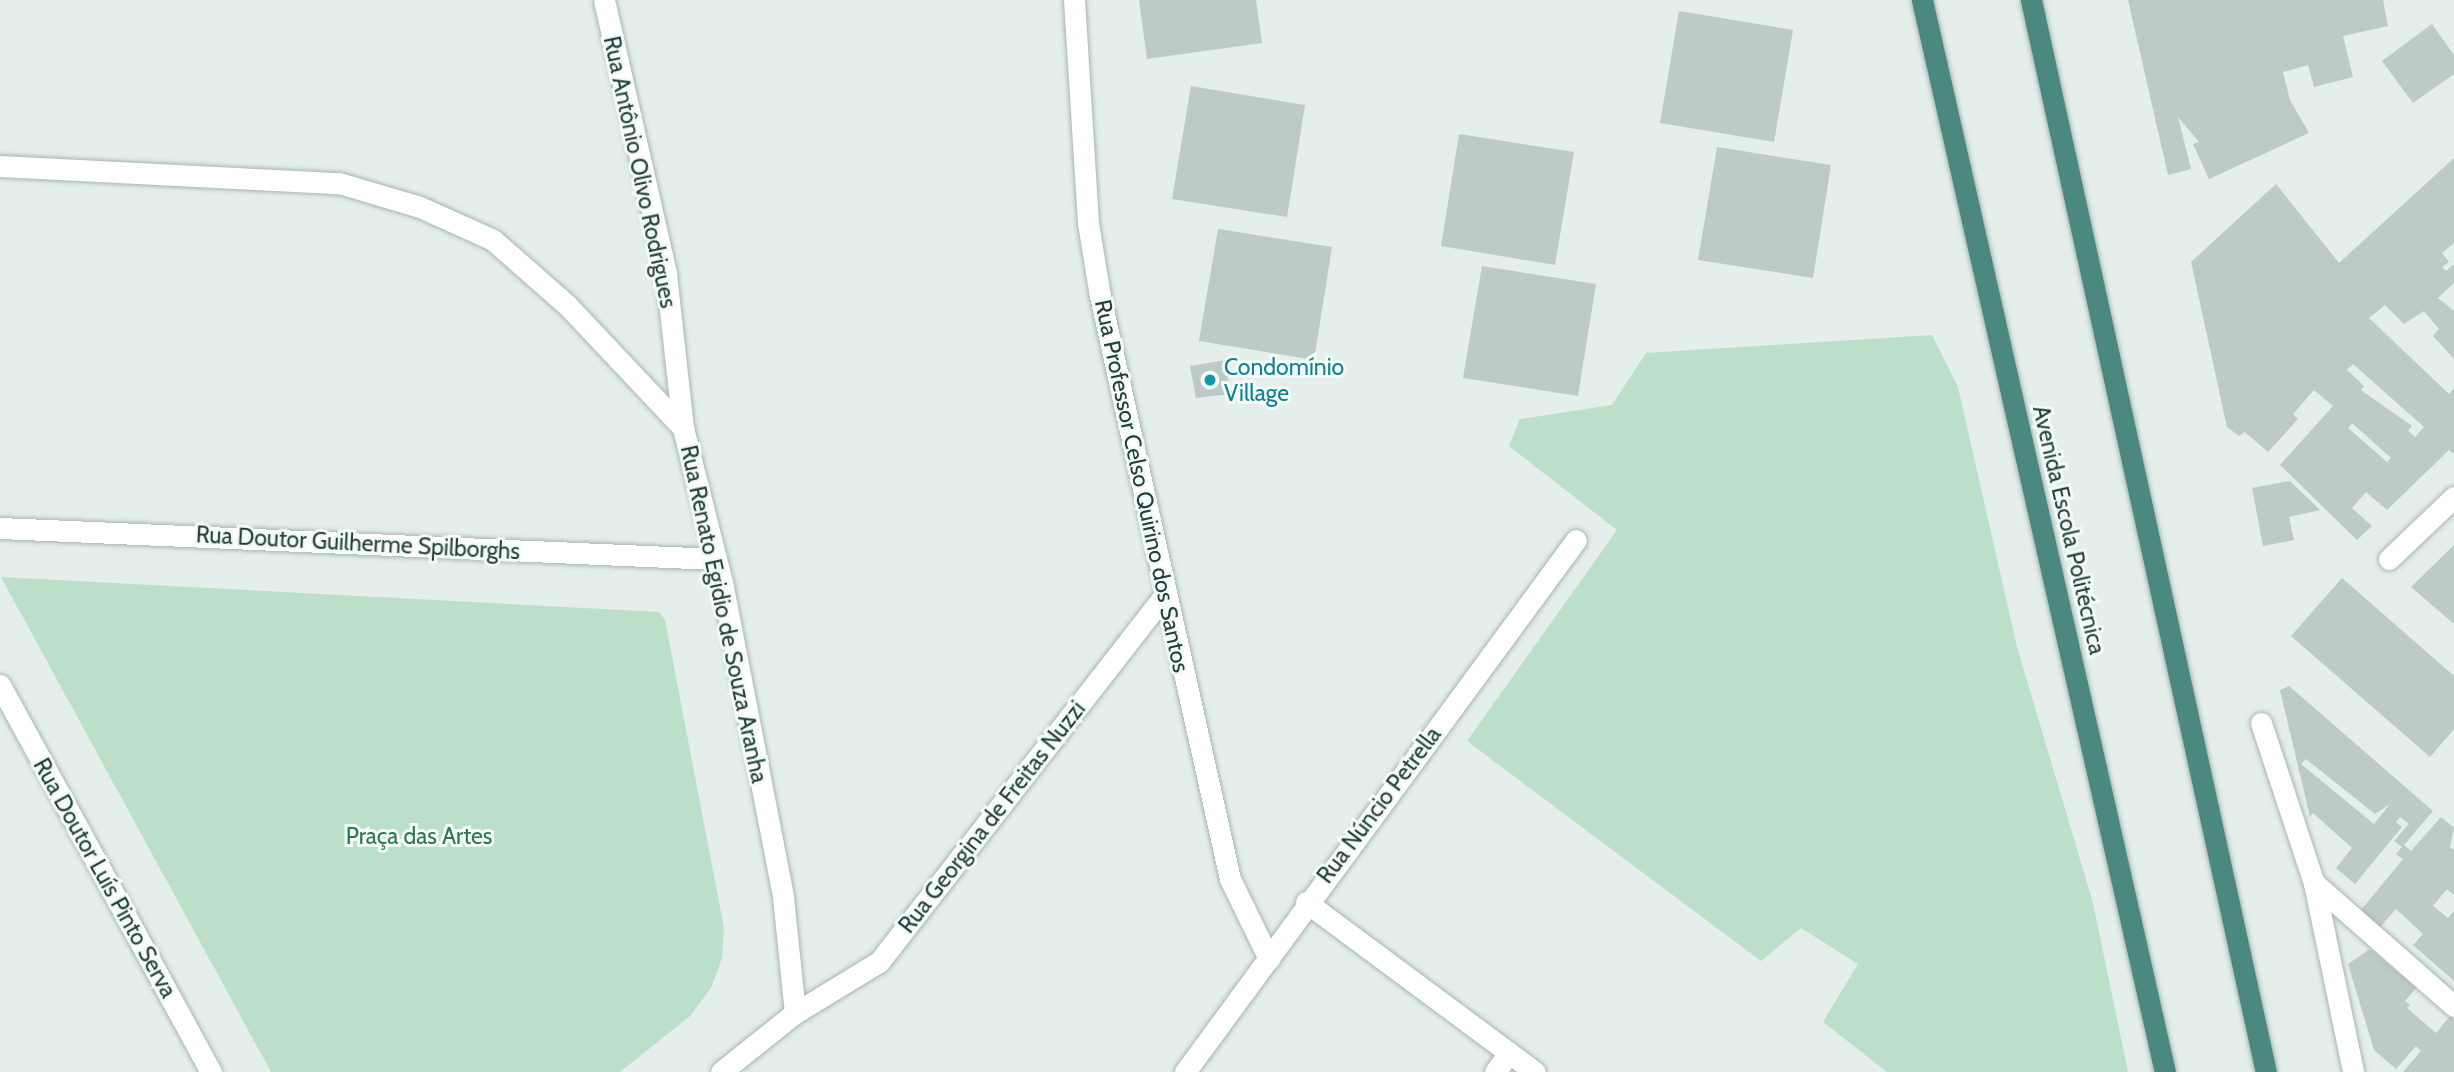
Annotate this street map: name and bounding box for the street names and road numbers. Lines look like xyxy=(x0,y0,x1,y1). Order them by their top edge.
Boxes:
street label: Rua Antônio Olivo Rodrigues xyxy=(598,34,682,310)
street label: Rua Professor Celso Quirino dos Santos xyxy=(1089,297,1195,675)
street label: Avenida Escola Politécnica xyxy=(2027,403,2111,657)
street label: Rua Renato Egidio de Souza Aranha xyxy=(675,443,773,785)
street label: Rua Doutor Guilherme Spilborghs xyxy=(195,521,521,565)
street label: Rua Georgina de Freitas Nuzzi xyxy=(893,695,1091,939)
street label: Rua Núncio Petrella xyxy=(1311,721,1447,889)
street label: Rua Doutor Luís Pinto Serva xyxy=(28,753,182,1003)

